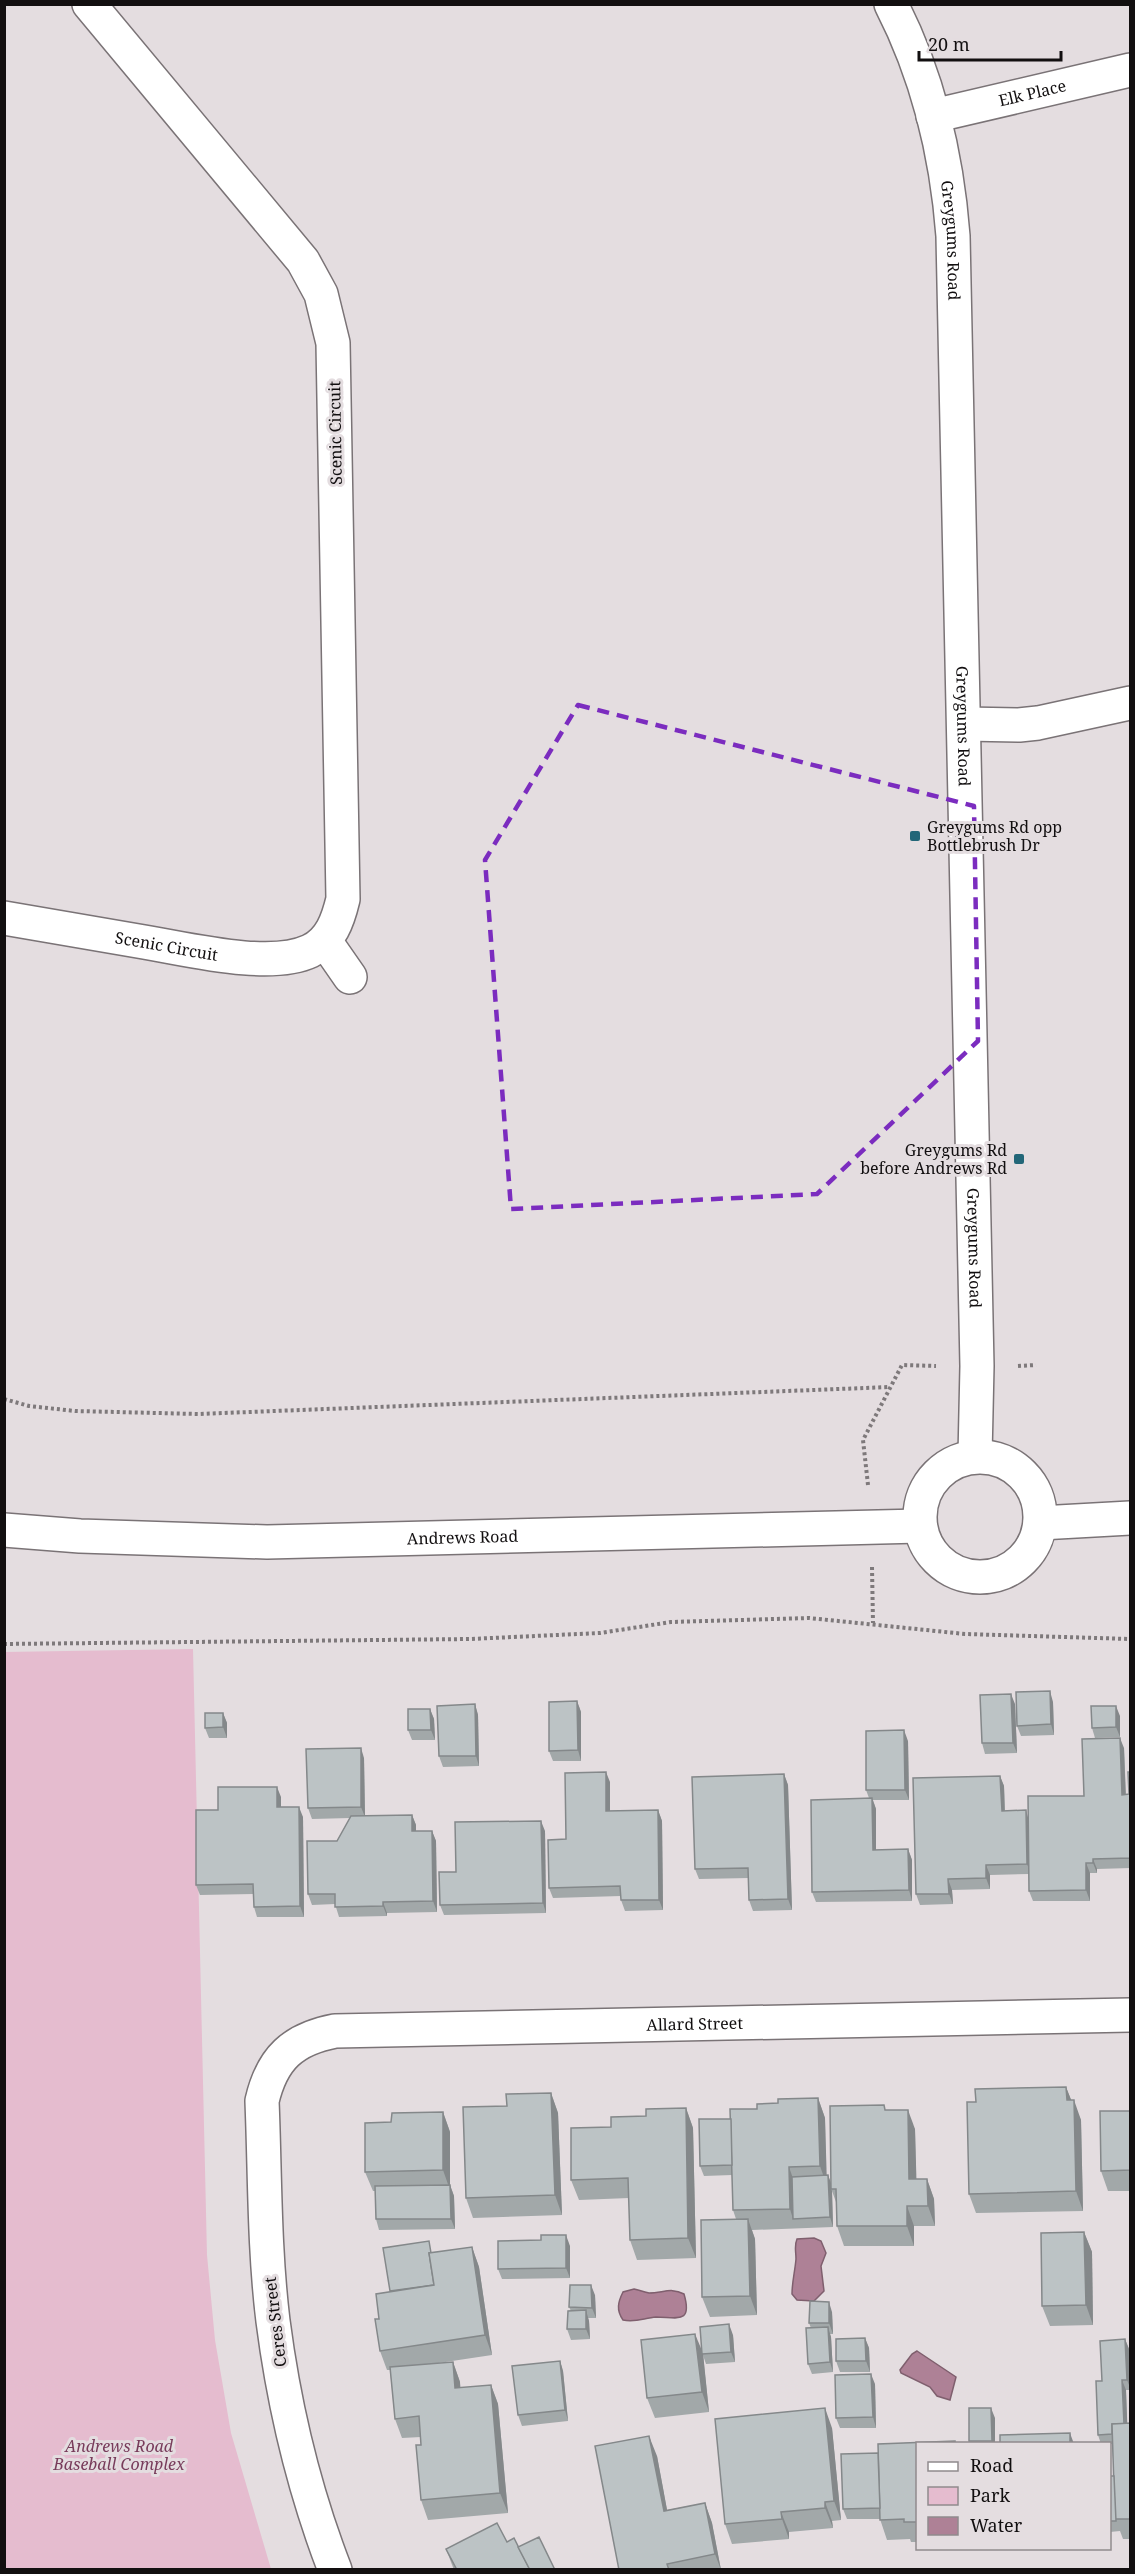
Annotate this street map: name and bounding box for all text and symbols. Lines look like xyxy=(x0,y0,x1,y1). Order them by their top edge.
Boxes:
scale bar xyxy=(919,24,1062,62)
text: 20 m xyxy=(928,32,970,56)
street label: Elk Place xyxy=(996,74,1068,111)
street label: Greygums Road xyxy=(936,179,965,301)
street label: Scenic Circuit xyxy=(323,381,347,485)
street label: Greygums Road xyxy=(951,666,976,787)
place label: Greygums Rd opp Bottlebrush Dr xyxy=(927,816,1062,856)
marker: Greygums Rd opp Bottlebrush Dr xyxy=(908,829,922,843)
street label: Scenic Circuit xyxy=(113,926,220,966)
place label: Greygums Rd before Andrews Rd xyxy=(860,1139,1007,1179)
marker: Greygums Rd before Andrews Rd xyxy=(1012,1152,1026,1166)
street label: Greygums Road xyxy=(962,1188,987,1309)
street label: Andrews Road xyxy=(407,1525,519,1550)
street label: Allard Street xyxy=(646,2012,744,2036)
street label: Ceres Street xyxy=(259,2275,291,2368)
park label: Andrews Road Baseball Complex xyxy=(52,2435,185,2475)
legend xyxy=(916,2442,1111,2550)
text: Road xyxy=(970,2453,1013,2477)
text: Park xyxy=(970,2483,1010,2507)
text: Water xyxy=(970,2513,1023,2537)

